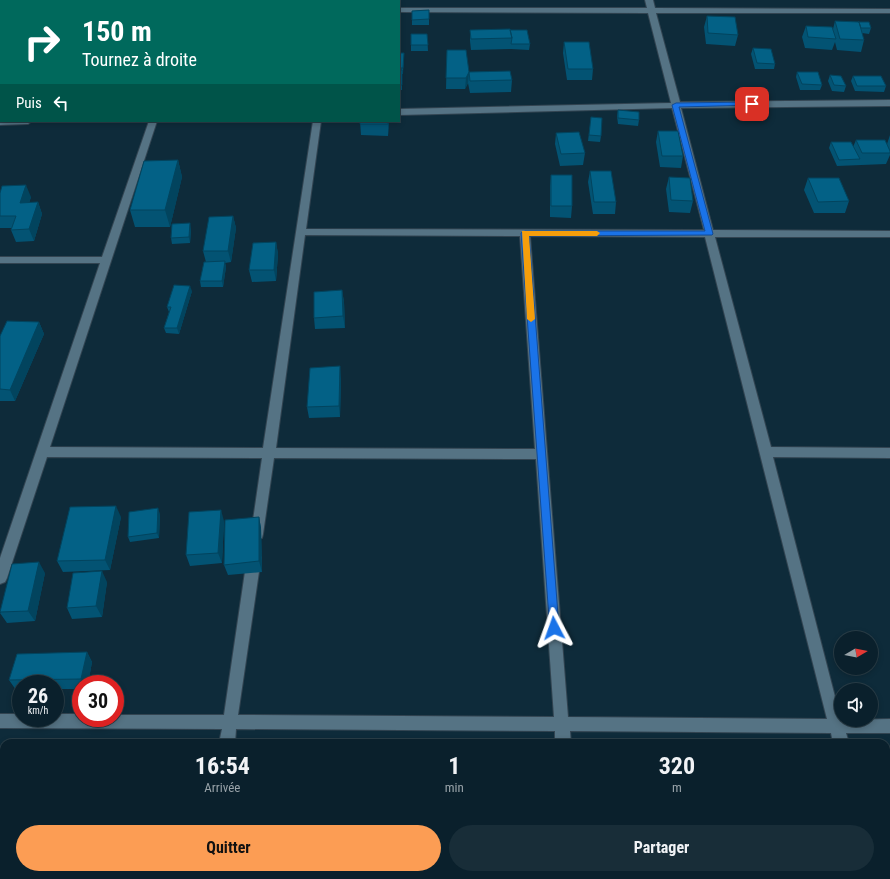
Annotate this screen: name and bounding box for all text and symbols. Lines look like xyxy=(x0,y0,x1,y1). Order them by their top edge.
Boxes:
text: 150 m xyxy=(82,15,152,48)
icon: right xyxy=(16,16,68,68)
text: Tournez à droite xyxy=(82,49,197,70)
pin xyxy=(735,87,769,121)
icon: left xyxy=(50,92,72,114)
icon: arrive xyxy=(741,93,763,115)
text: Puis xyxy=(16,94,42,112)
position arrow xyxy=(533,607,575,649)
north arrow xyxy=(834,631,878,675)
map controls xyxy=(834,631,878,727)
speed limit sign: 30 xyxy=(72,675,124,727)
button: sound xyxy=(834,683,878,727)
text: 26 xyxy=(28,684,48,708)
text: km/h xyxy=(28,705,48,716)
text: 16:54 xyxy=(195,752,250,780)
text: 1 xyxy=(448,752,460,780)
text: 320 xyxy=(659,752,695,780)
text: Arrivée xyxy=(204,780,240,795)
text: min xyxy=(445,780,464,795)
text: m xyxy=(672,780,682,795)
button: Quitter xyxy=(16,825,441,871)
button: Partager xyxy=(449,825,874,871)

